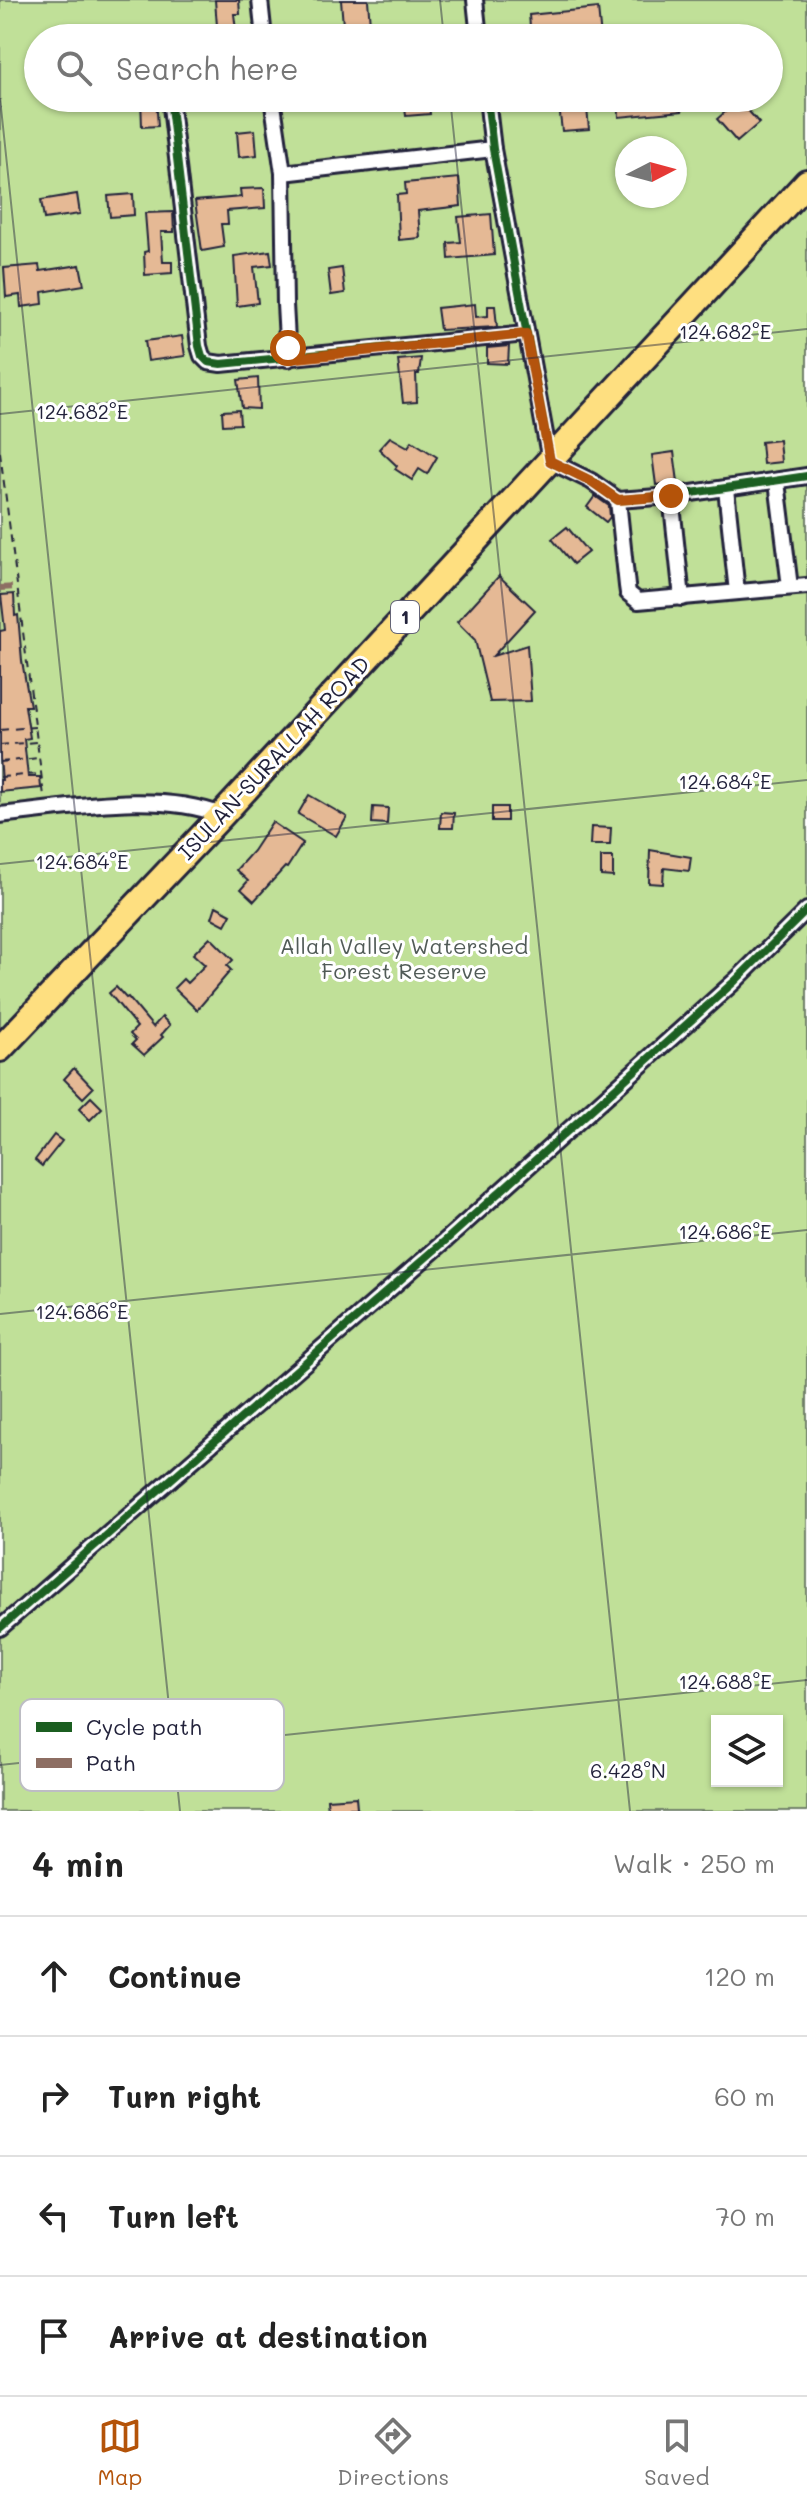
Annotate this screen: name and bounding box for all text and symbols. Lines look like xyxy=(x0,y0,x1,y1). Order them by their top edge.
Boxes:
search box xyxy=(24,24,783,112)
icon: search xyxy=(52,46,96,90)
text: Search here xyxy=(116,48,299,88)
north arrow xyxy=(615,136,687,208)
text: 124.682°E xyxy=(679,318,771,344)
route start xyxy=(270,330,306,366)
text: 124.682°E xyxy=(36,398,128,424)
route end xyxy=(653,478,689,514)
road number: 1 xyxy=(391,601,419,633)
street label: ISULAN-SURALLAH ROAD xyxy=(172,650,376,866)
text: 124.684°E xyxy=(679,768,771,794)
text: 124.684°E xyxy=(36,848,128,874)
park label: Allah Valley Watershed Forest Reserve xyxy=(280,931,528,985)
text: 124.686°E xyxy=(678,1218,772,1244)
text: 124.686°E xyxy=(35,1298,129,1324)
text: 124.688°E xyxy=(678,1668,772,1694)
legend xyxy=(20,1699,284,1791)
text: Cycle path xyxy=(86,1712,202,1741)
map controls xyxy=(711,1715,783,1787)
button: layers xyxy=(711,1715,783,1787)
text: Path xyxy=(86,1748,135,1777)
text: 6.428°N xyxy=(590,1757,666,1783)
text: 4 min xyxy=(32,1841,124,1886)
text: Walk · 250 m xyxy=(613,1846,775,1880)
icon: ahead xyxy=(32,1954,76,1998)
text: Continue xyxy=(108,1956,241,1996)
text: 120 m xyxy=(704,1959,775,1993)
icon: right xyxy=(32,2074,76,2118)
text: Turn right xyxy=(108,2076,261,2116)
text: 60 m xyxy=(714,2079,775,2113)
icon: left xyxy=(32,2194,76,2238)
text: Turn left xyxy=(108,2196,239,2236)
text: 70 m xyxy=(715,2199,775,2233)
icon: arrive xyxy=(32,2314,76,2358)
text: Arrive at destination xyxy=(108,2316,428,2356)
tab: Map xyxy=(98,2414,142,2491)
tab: Directions xyxy=(337,2414,449,2491)
tab: Saved xyxy=(644,2414,709,2491)

